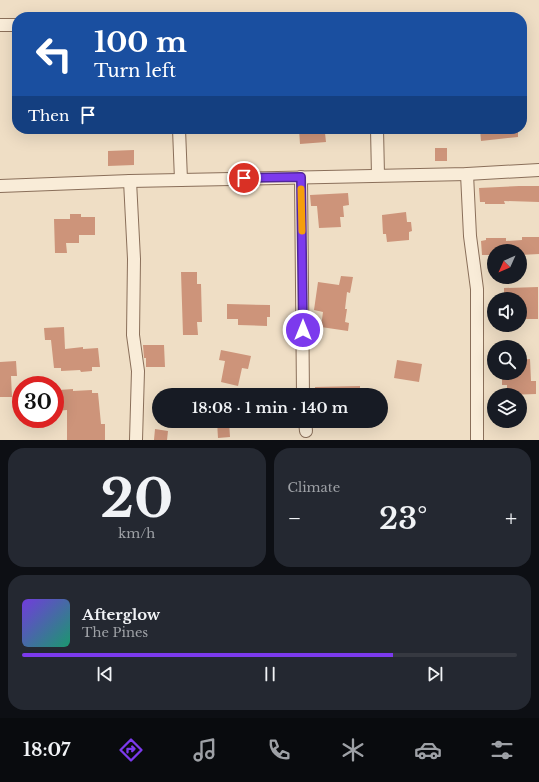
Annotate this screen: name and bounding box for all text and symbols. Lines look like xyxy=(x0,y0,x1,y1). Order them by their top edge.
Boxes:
text: 100 m xyxy=(94,25,187,60)
icon: left xyxy=(28,28,80,80)
text: Turn left xyxy=(94,60,176,82)
icon: arrive xyxy=(77,104,99,126)
text: Then xyxy=(28,106,69,125)
pin xyxy=(227,161,261,195)
icon: arrive xyxy=(233,167,255,189)
north arrow xyxy=(487,244,527,284)
map controls xyxy=(487,244,527,428)
button: sound xyxy=(487,292,527,332)
position arrow xyxy=(282,309,324,351)
button: search xyxy=(487,340,527,380)
speed limit sign: 30 xyxy=(12,376,64,428)
button: layers xyxy=(487,388,527,428)
text: 18:08 · 1 min · 140 m xyxy=(192,398,348,417)
text: 20 xyxy=(100,467,173,531)
text: Climate xyxy=(288,479,340,496)
text: 23° xyxy=(379,500,427,537)
text: − xyxy=(288,505,301,532)
text: + xyxy=(505,505,517,532)
text: km/h xyxy=(118,525,155,542)
text: Afterglow xyxy=(82,605,160,624)
text: The Pines xyxy=(82,624,148,641)
icon: previous xyxy=(94,663,116,685)
icon: pause xyxy=(259,663,281,685)
icon: next xyxy=(424,663,446,685)
icon: directions xyxy=(117,736,145,764)
icon: music xyxy=(191,736,219,764)
icon: phone xyxy=(265,736,293,764)
icon: climate xyxy=(339,736,367,764)
icon: car xyxy=(414,736,442,764)
icon: filters xyxy=(488,736,516,764)
text: 18:07 xyxy=(23,739,70,761)

